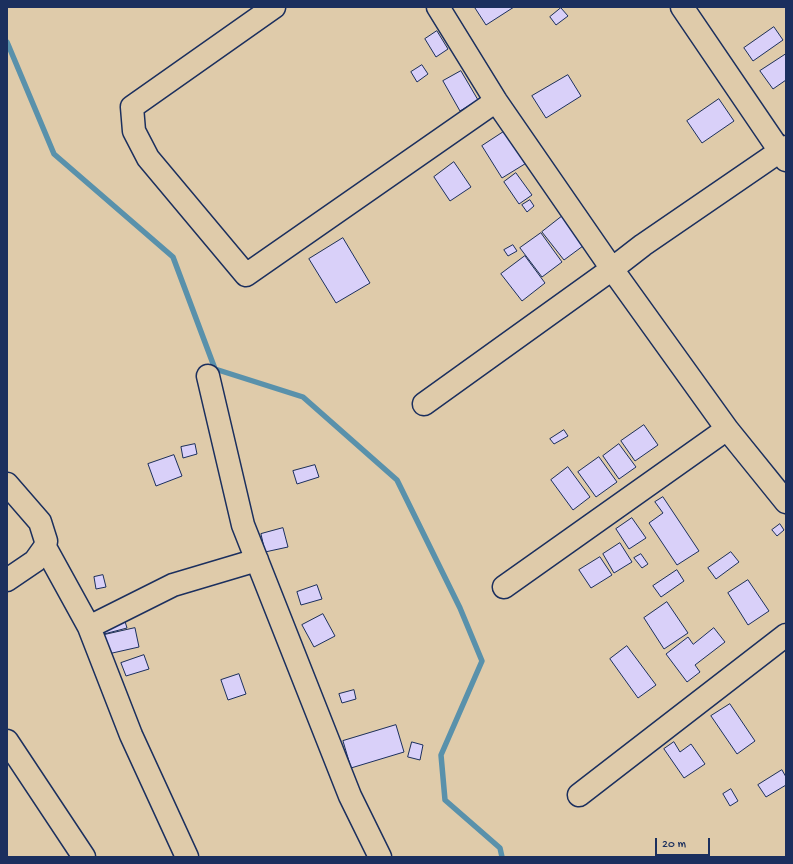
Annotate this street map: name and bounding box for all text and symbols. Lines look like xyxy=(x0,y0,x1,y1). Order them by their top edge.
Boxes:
scale bar xyxy=(657,830,712,856)
text: 20 m xyxy=(662,838,686,852)

